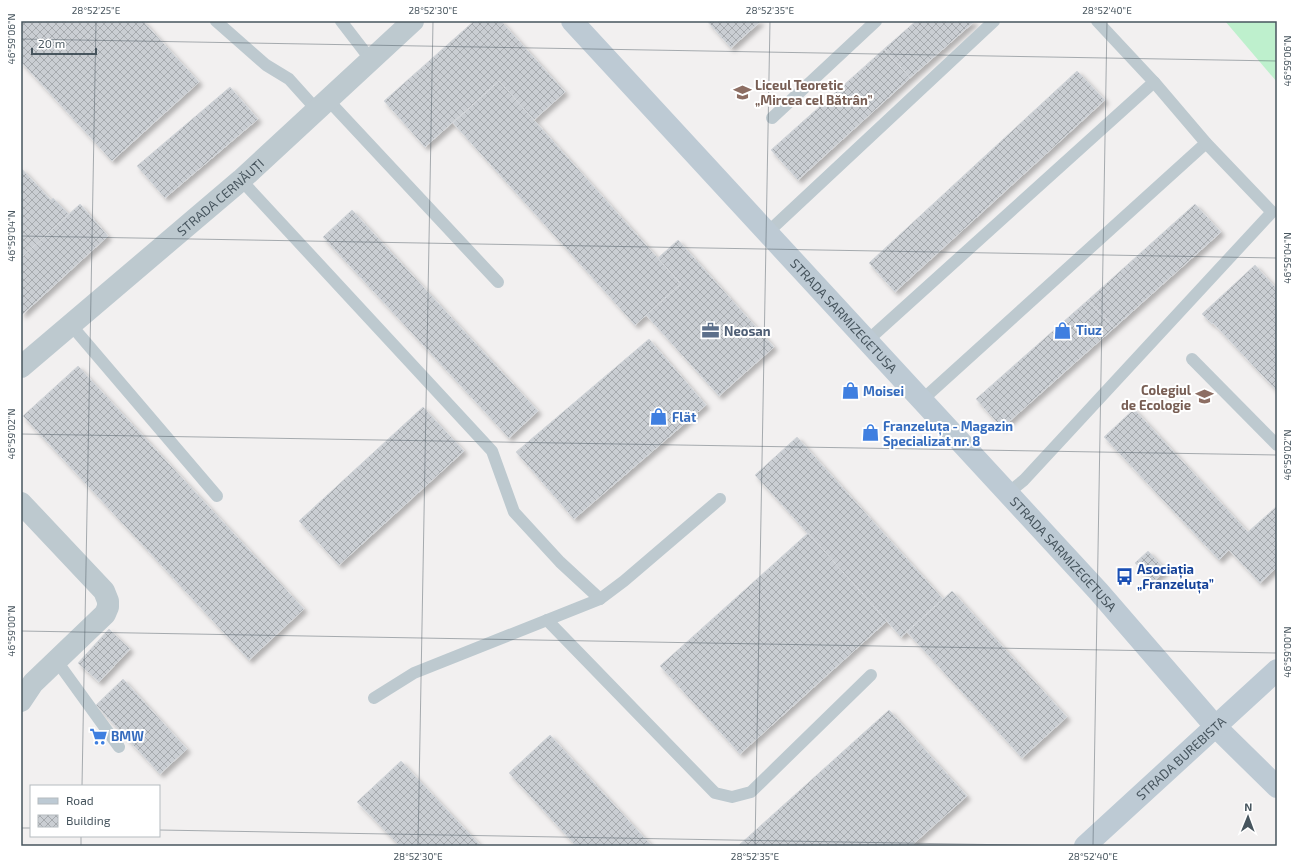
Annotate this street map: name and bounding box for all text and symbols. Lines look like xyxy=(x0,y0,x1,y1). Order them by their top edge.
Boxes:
text: 28°52'25"E xyxy=(72,4,121,16)
text: 28°52'30"E xyxy=(408,4,458,16)
text: 28°52'35"E xyxy=(746,4,795,16)
text: 28°52'40"E xyxy=(1082,4,1132,16)
text: 46°59'06"N xyxy=(5,14,17,65)
scale bar xyxy=(32,30,96,56)
text: 20 m xyxy=(38,36,65,50)
text: 46°59'06"N xyxy=(1281,36,1293,87)
place label: Liceul Teoretic „Mircea cel Bătrân” xyxy=(755,77,873,108)
school or university icon: Liceul Teoretic „Mircea cel Bătrân” xyxy=(732,82,752,102)
street label: STRADA CERNĂUȚI xyxy=(174,155,267,239)
text: 46°59'04"N xyxy=(5,210,17,262)
text: 46°59'04"N xyxy=(1281,232,1293,284)
street label: STRADA SARMIZEGETUSA xyxy=(787,255,901,376)
shop icon: Tiuz xyxy=(1053,320,1073,340)
office icon: Neosan xyxy=(701,321,721,341)
place label: Tiuz xyxy=(1076,322,1102,338)
place label: Neosan xyxy=(724,323,771,339)
shop icon: Moisei xyxy=(840,381,860,401)
place label: Colegiul de Ecologie xyxy=(1121,382,1192,413)
place label: Moisei xyxy=(863,383,904,399)
school or university icon: Colegiul de Ecologie xyxy=(1194,387,1214,407)
shop icon: Flät xyxy=(649,407,669,427)
text: 46°59'02"N xyxy=(5,409,17,459)
place label: Flät xyxy=(672,409,697,425)
place label: Franzeluța - Magazin Specializat nr. 8 xyxy=(883,418,1013,449)
shop icon: Franzeluța - Magazin Specializat nr. 8 xyxy=(860,423,880,443)
text: 46°59'02"N xyxy=(1281,430,1293,480)
street label: STRADA SARMIZEGETUSA xyxy=(1007,493,1120,615)
place label: Asociația „Franzeluța” xyxy=(1137,561,1214,594)
bus stop icon: Asociația „Franzeluța” xyxy=(1114,566,1134,586)
text: 46°59'00"N xyxy=(5,605,17,657)
text: 46°59'00"N xyxy=(1281,626,1293,678)
street label: STRADA BUREBISTA xyxy=(1133,713,1229,803)
supermarket icon: BMW xyxy=(88,726,108,746)
place label: BMW xyxy=(111,728,144,744)
legend xyxy=(30,785,160,837)
text: Road xyxy=(66,793,94,807)
north arrow xyxy=(1228,797,1268,837)
text: N xyxy=(1244,800,1252,813)
text: Building xyxy=(66,813,111,827)
text: 28°52'30"E xyxy=(393,850,443,862)
text: 28°52'35"E xyxy=(731,850,780,862)
text: 28°52'40"E xyxy=(1068,850,1118,862)

